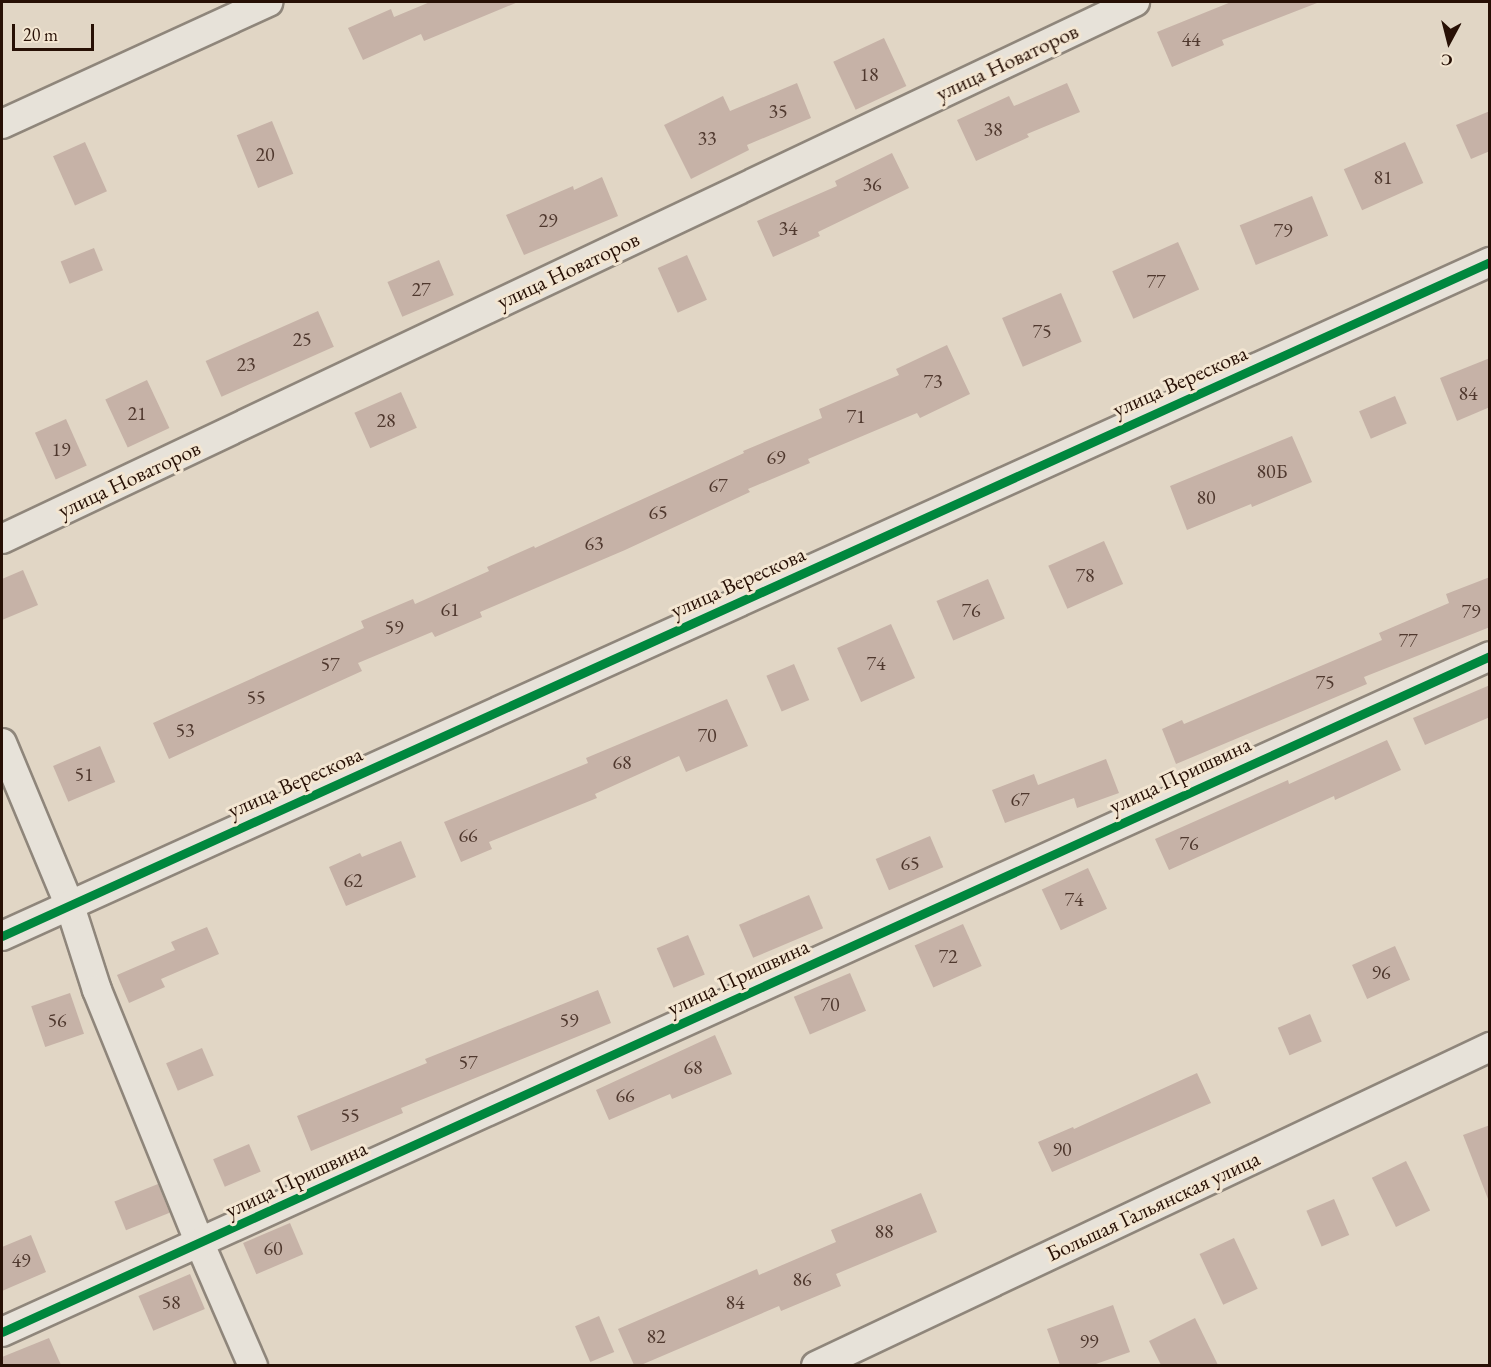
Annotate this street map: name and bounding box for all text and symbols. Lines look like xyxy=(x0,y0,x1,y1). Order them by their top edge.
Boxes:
scale bar xyxy=(15,12,98,50)
north arrow xyxy=(1419,12,1479,72)
street label: улица Новаторов xyxy=(932,17,1082,107)
text: 20 m xyxy=(23,23,58,46)
house number: 44 xyxy=(1181,27,1201,51)
text: С xyxy=(1440,49,1454,71)
house number: 18 xyxy=(859,62,879,86)
house number: 35 xyxy=(768,99,788,123)
house number: 38 xyxy=(983,117,1003,141)
house number: 33 xyxy=(697,126,717,150)
house number: 20 xyxy=(255,142,275,166)
house number: 81 xyxy=(1373,165,1393,189)
house number: 36 xyxy=(862,172,882,196)
house number: 29 xyxy=(538,208,558,232)
house number: 34 xyxy=(778,216,798,240)
house number: 79 xyxy=(1273,218,1293,242)
street label: улица Новаторов xyxy=(493,225,643,315)
house number: 77 xyxy=(1146,269,1166,293)
house number: 27 xyxy=(411,277,431,301)
house number: 75 xyxy=(1032,319,1052,343)
house number: 25 xyxy=(292,327,312,351)
street label: улица Верескова xyxy=(1109,340,1251,422)
house number: 23 xyxy=(236,352,256,376)
house number: 73 xyxy=(923,369,943,393)
house number: 84 xyxy=(1458,381,1478,405)
house number: 21 xyxy=(127,401,147,425)
house number: 71 xyxy=(846,404,866,428)
house number: 28 xyxy=(376,408,396,432)
street label: улица Новаторов xyxy=(54,434,204,524)
house number: 19 xyxy=(51,437,71,461)
house number: 69 xyxy=(766,445,786,469)
house number: 80Б xyxy=(1257,459,1287,483)
house number: 67 xyxy=(708,473,728,497)
house number: 80 xyxy=(1196,485,1216,509)
house number: 65 xyxy=(648,500,668,524)
house number: 63 xyxy=(584,531,604,555)
street label: улица Верескова xyxy=(667,541,809,623)
house number: 78 xyxy=(1075,563,1095,587)
house number: 61 xyxy=(440,597,460,621)
house number: 76 xyxy=(961,598,981,622)
house number: 79 xyxy=(1461,599,1481,623)
house number: 59 xyxy=(384,615,404,639)
house number: 77 xyxy=(1398,628,1418,652)
house number: 74 xyxy=(866,651,886,675)
house number: 57 xyxy=(320,652,340,676)
house number: 75 xyxy=(1315,670,1335,694)
house number: 55 xyxy=(246,685,266,709)
house number: 53 xyxy=(175,718,195,742)
house number: 70 xyxy=(697,723,717,747)
street label: улица Пришвина xyxy=(1105,731,1255,819)
street label: улица Верескова xyxy=(224,741,366,823)
house number: 68 xyxy=(612,750,632,774)
house number: 51 xyxy=(74,762,94,786)
house number: 67 xyxy=(1010,787,1030,811)
house number: 66 xyxy=(458,823,478,847)
house number: 76 xyxy=(1179,831,1199,855)
house number: 65 xyxy=(900,851,920,875)
house number: 62 xyxy=(343,868,363,892)
house number: 74 xyxy=(1064,887,1084,911)
street label: улица Пришвина xyxy=(663,933,813,1021)
house number: 72 xyxy=(938,944,958,968)
house number: 96 xyxy=(1371,960,1391,984)
house number: 70 xyxy=(820,992,840,1016)
house number: 56 xyxy=(47,1008,67,1032)
house number: 59 xyxy=(559,1008,579,1032)
house number: 57 xyxy=(458,1050,478,1074)
house number: 68 xyxy=(683,1055,703,1079)
house number: 66 xyxy=(615,1083,635,1107)
house number: 55 xyxy=(340,1103,360,1127)
street label: улица Пришвина xyxy=(221,1135,371,1223)
house number: 90 xyxy=(1052,1137,1072,1161)
street label: Большая Гальянская улица xyxy=(1042,1145,1264,1267)
house number: 88 xyxy=(874,1219,894,1243)
house number: 60 xyxy=(263,1236,283,1260)
house number: 49 xyxy=(11,1248,31,1272)
house number: 86 xyxy=(792,1267,812,1291)
house number: 58 xyxy=(161,1290,181,1314)
house number: 84 xyxy=(725,1290,745,1314)
house number: 82 xyxy=(646,1324,666,1348)
house number: 99 xyxy=(1079,1329,1099,1353)

